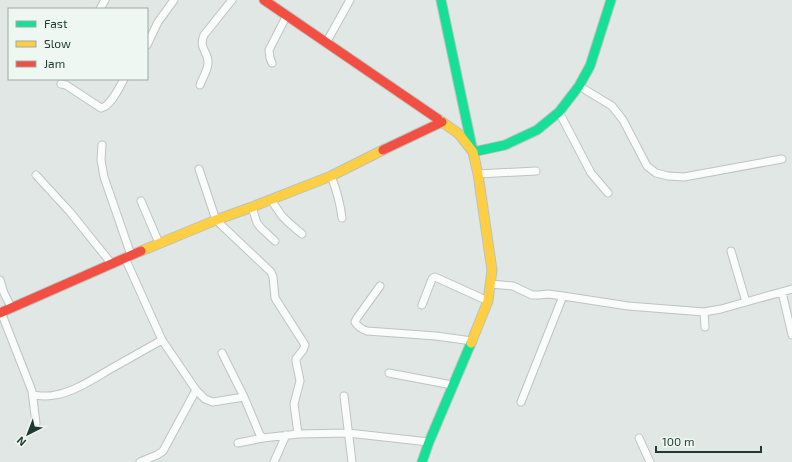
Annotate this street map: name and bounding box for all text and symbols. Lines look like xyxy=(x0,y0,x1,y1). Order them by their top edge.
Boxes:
legend xyxy=(8,8,148,80)
text: Fast xyxy=(44,16,68,30)
text: Slow xyxy=(44,36,71,50)
text: Jam xyxy=(44,56,65,70)
north arrow xyxy=(8,414,48,454)
scale bar xyxy=(656,428,761,454)
text: N xyxy=(14,434,28,449)
text: 100 m xyxy=(662,434,694,448)

